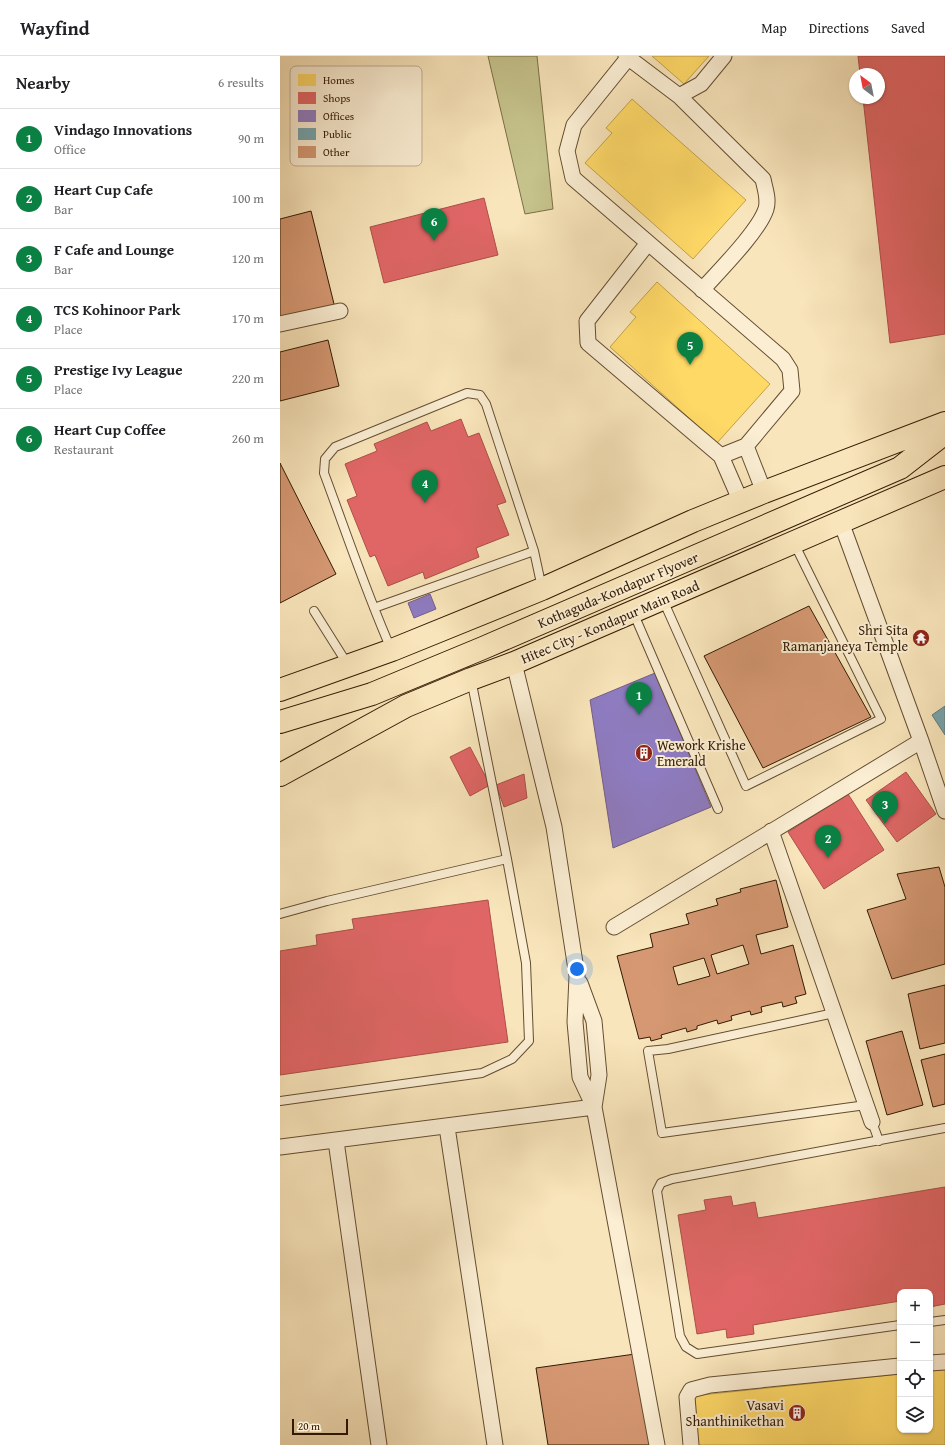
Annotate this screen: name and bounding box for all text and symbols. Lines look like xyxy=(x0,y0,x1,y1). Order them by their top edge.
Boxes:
text: Wayfind xyxy=(20,14,90,42)
text: Map xyxy=(761,18,787,38)
text: Directions xyxy=(809,18,869,38)
text: Saved xyxy=(891,18,925,38)
legend xyxy=(290,66,422,166)
north arrow xyxy=(849,68,885,104)
text: Nearby xyxy=(16,70,70,95)
text: Homes xyxy=(323,72,354,88)
text: 6 results xyxy=(218,73,264,92)
text: Shops xyxy=(323,90,350,106)
text: Offices xyxy=(323,108,354,124)
text: Vindago Innovations xyxy=(54,119,192,140)
text: Public xyxy=(323,126,352,142)
text: 1 xyxy=(26,129,32,148)
text: 90 m xyxy=(238,129,264,148)
text: Office xyxy=(54,140,86,159)
text: Other xyxy=(323,144,350,160)
text: Heart Cup Cafe xyxy=(54,179,153,200)
text: 2 xyxy=(26,189,32,208)
text: 100 m xyxy=(232,189,264,208)
text: Bar xyxy=(54,200,73,219)
pin: 6 xyxy=(421,208,447,241)
text: F Cafe and Lounge xyxy=(54,239,174,260)
text: 3 xyxy=(26,249,32,268)
text: 120 m xyxy=(232,249,264,268)
text: Bar xyxy=(54,260,73,279)
text: TCS Kohinoor Park xyxy=(54,299,180,320)
text: 4 xyxy=(26,309,32,328)
text: 170 m xyxy=(232,309,264,328)
text: Place xyxy=(54,320,83,339)
pin: 5 xyxy=(677,332,703,365)
text: Prestige Ivy League xyxy=(54,359,183,380)
text: 5 xyxy=(26,369,32,388)
text: 220 m xyxy=(232,369,264,388)
text: Place xyxy=(54,380,83,399)
text: Heart Cup Coffee xyxy=(54,419,166,440)
text: 6 xyxy=(26,429,32,448)
text: 260 m xyxy=(232,429,264,448)
text: Restaurant xyxy=(54,440,114,459)
pin: 4 xyxy=(412,470,438,503)
street label: Kothaguda-Kondapur Flyover xyxy=(534,547,702,633)
street label: Hitec City - Kondapur Main Road xyxy=(518,575,703,669)
place label: Shri Sita Ramanjaneya Temple xyxy=(783,620,908,656)
temple icon: Shri Sita Ramanjaneya Temple xyxy=(911,628,931,648)
pin: 1 xyxy=(626,682,652,715)
place label: Wework Krishe Emerald xyxy=(657,735,746,771)
building icon: Wework Krishe Emerald xyxy=(634,743,654,763)
pin: 3 xyxy=(872,791,898,824)
pin: 2 xyxy=(815,825,841,858)
your location xyxy=(567,959,587,979)
map controls xyxy=(897,1289,933,1433)
button: + xyxy=(897,1289,933,1325)
button: − xyxy=(897,1325,933,1361)
button: locate xyxy=(897,1361,933,1397)
place label: Vasavi Shanthinikethan xyxy=(686,1395,784,1431)
button: layers xyxy=(897,1397,933,1433)
building icon: Vasavi Shanthinikethan xyxy=(787,1403,807,1423)
scale bar xyxy=(292,1417,348,1436)
text: 20 m xyxy=(298,1418,320,1434)

